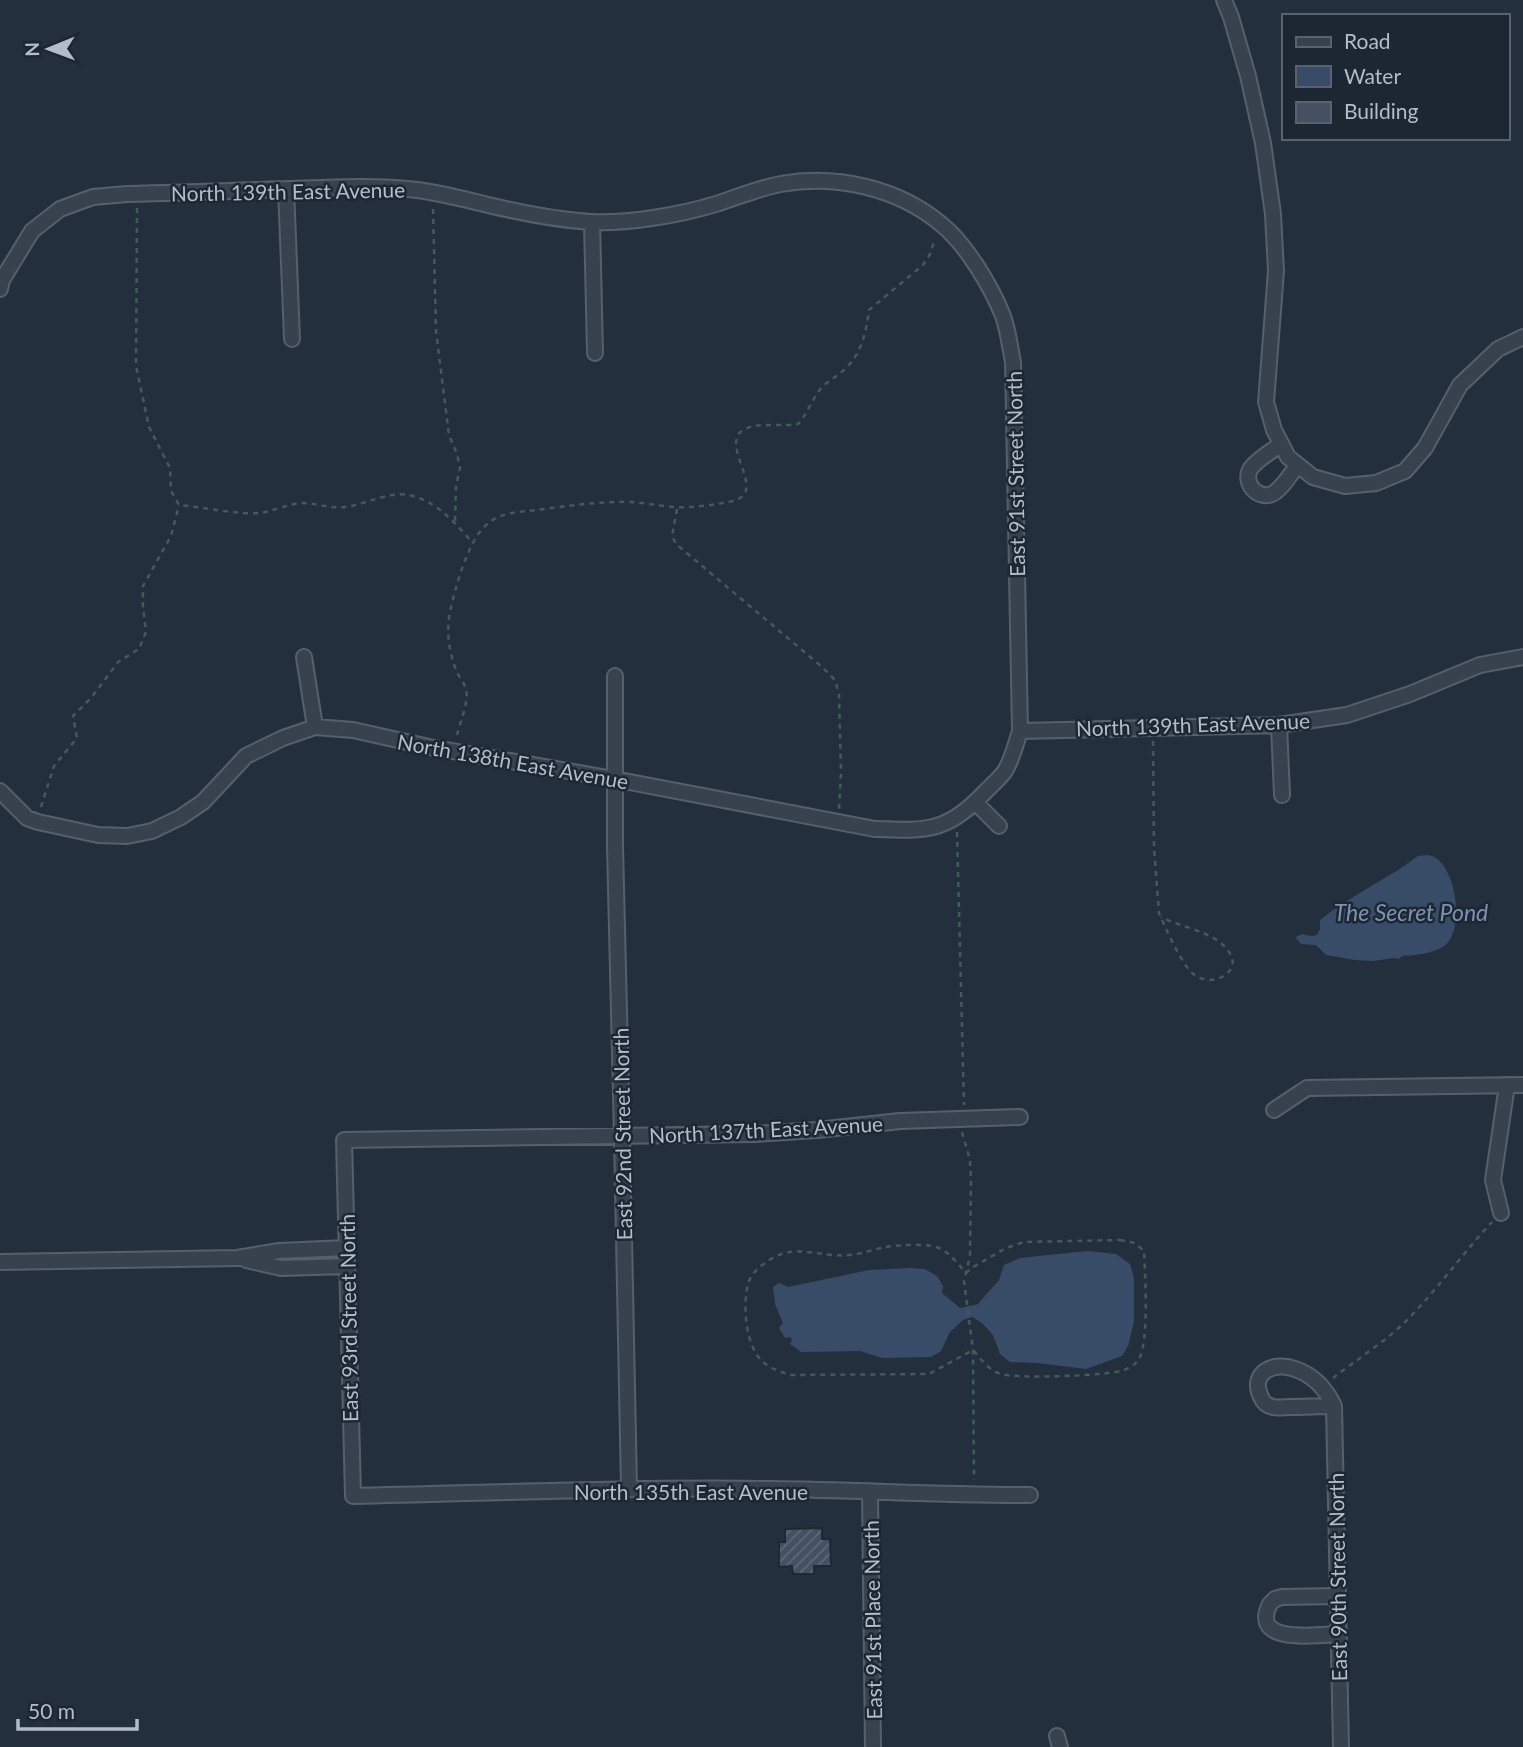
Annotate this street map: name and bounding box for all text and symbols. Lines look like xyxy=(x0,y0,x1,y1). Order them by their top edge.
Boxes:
north arrow xyxy=(14,14,84,84)
legend xyxy=(1282,14,1509,140)
text: Road xyxy=(1344,28,1391,53)
text: N xyxy=(20,42,43,57)
text: Water xyxy=(1344,63,1401,88)
text: Building xyxy=(1344,98,1419,123)
street label: North 139th East Avenue xyxy=(171,176,405,206)
street label: East 91st Street North xyxy=(1001,371,1029,577)
street label: North 139th East Avenue xyxy=(1075,707,1311,741)
street label: North 138th East Avenue xyxy=(395,728,631,794)
water label: The Secret Pond xyxy=(1334,898,1488,926)
street label: East 92nd Street North xyxy=(608,1027,636,1241)
street label: North 137th East Avenue xyxy=(648,1110,884,1148)
street label: East 93rd Street North xyxy=(334,1214,362,1422)
street label: East 90th Street North xyxy=(1323,1473,1351,1681)
street label: North 135th East Avenue xyxy=(574,1479,808,1504)
street label: East 91st Place North xyxy=(858,1520,886,1720)
scale bar xyxy=(18,1688,136,1732)
text: 50 m xyxy=(28,1698,75,1723)

